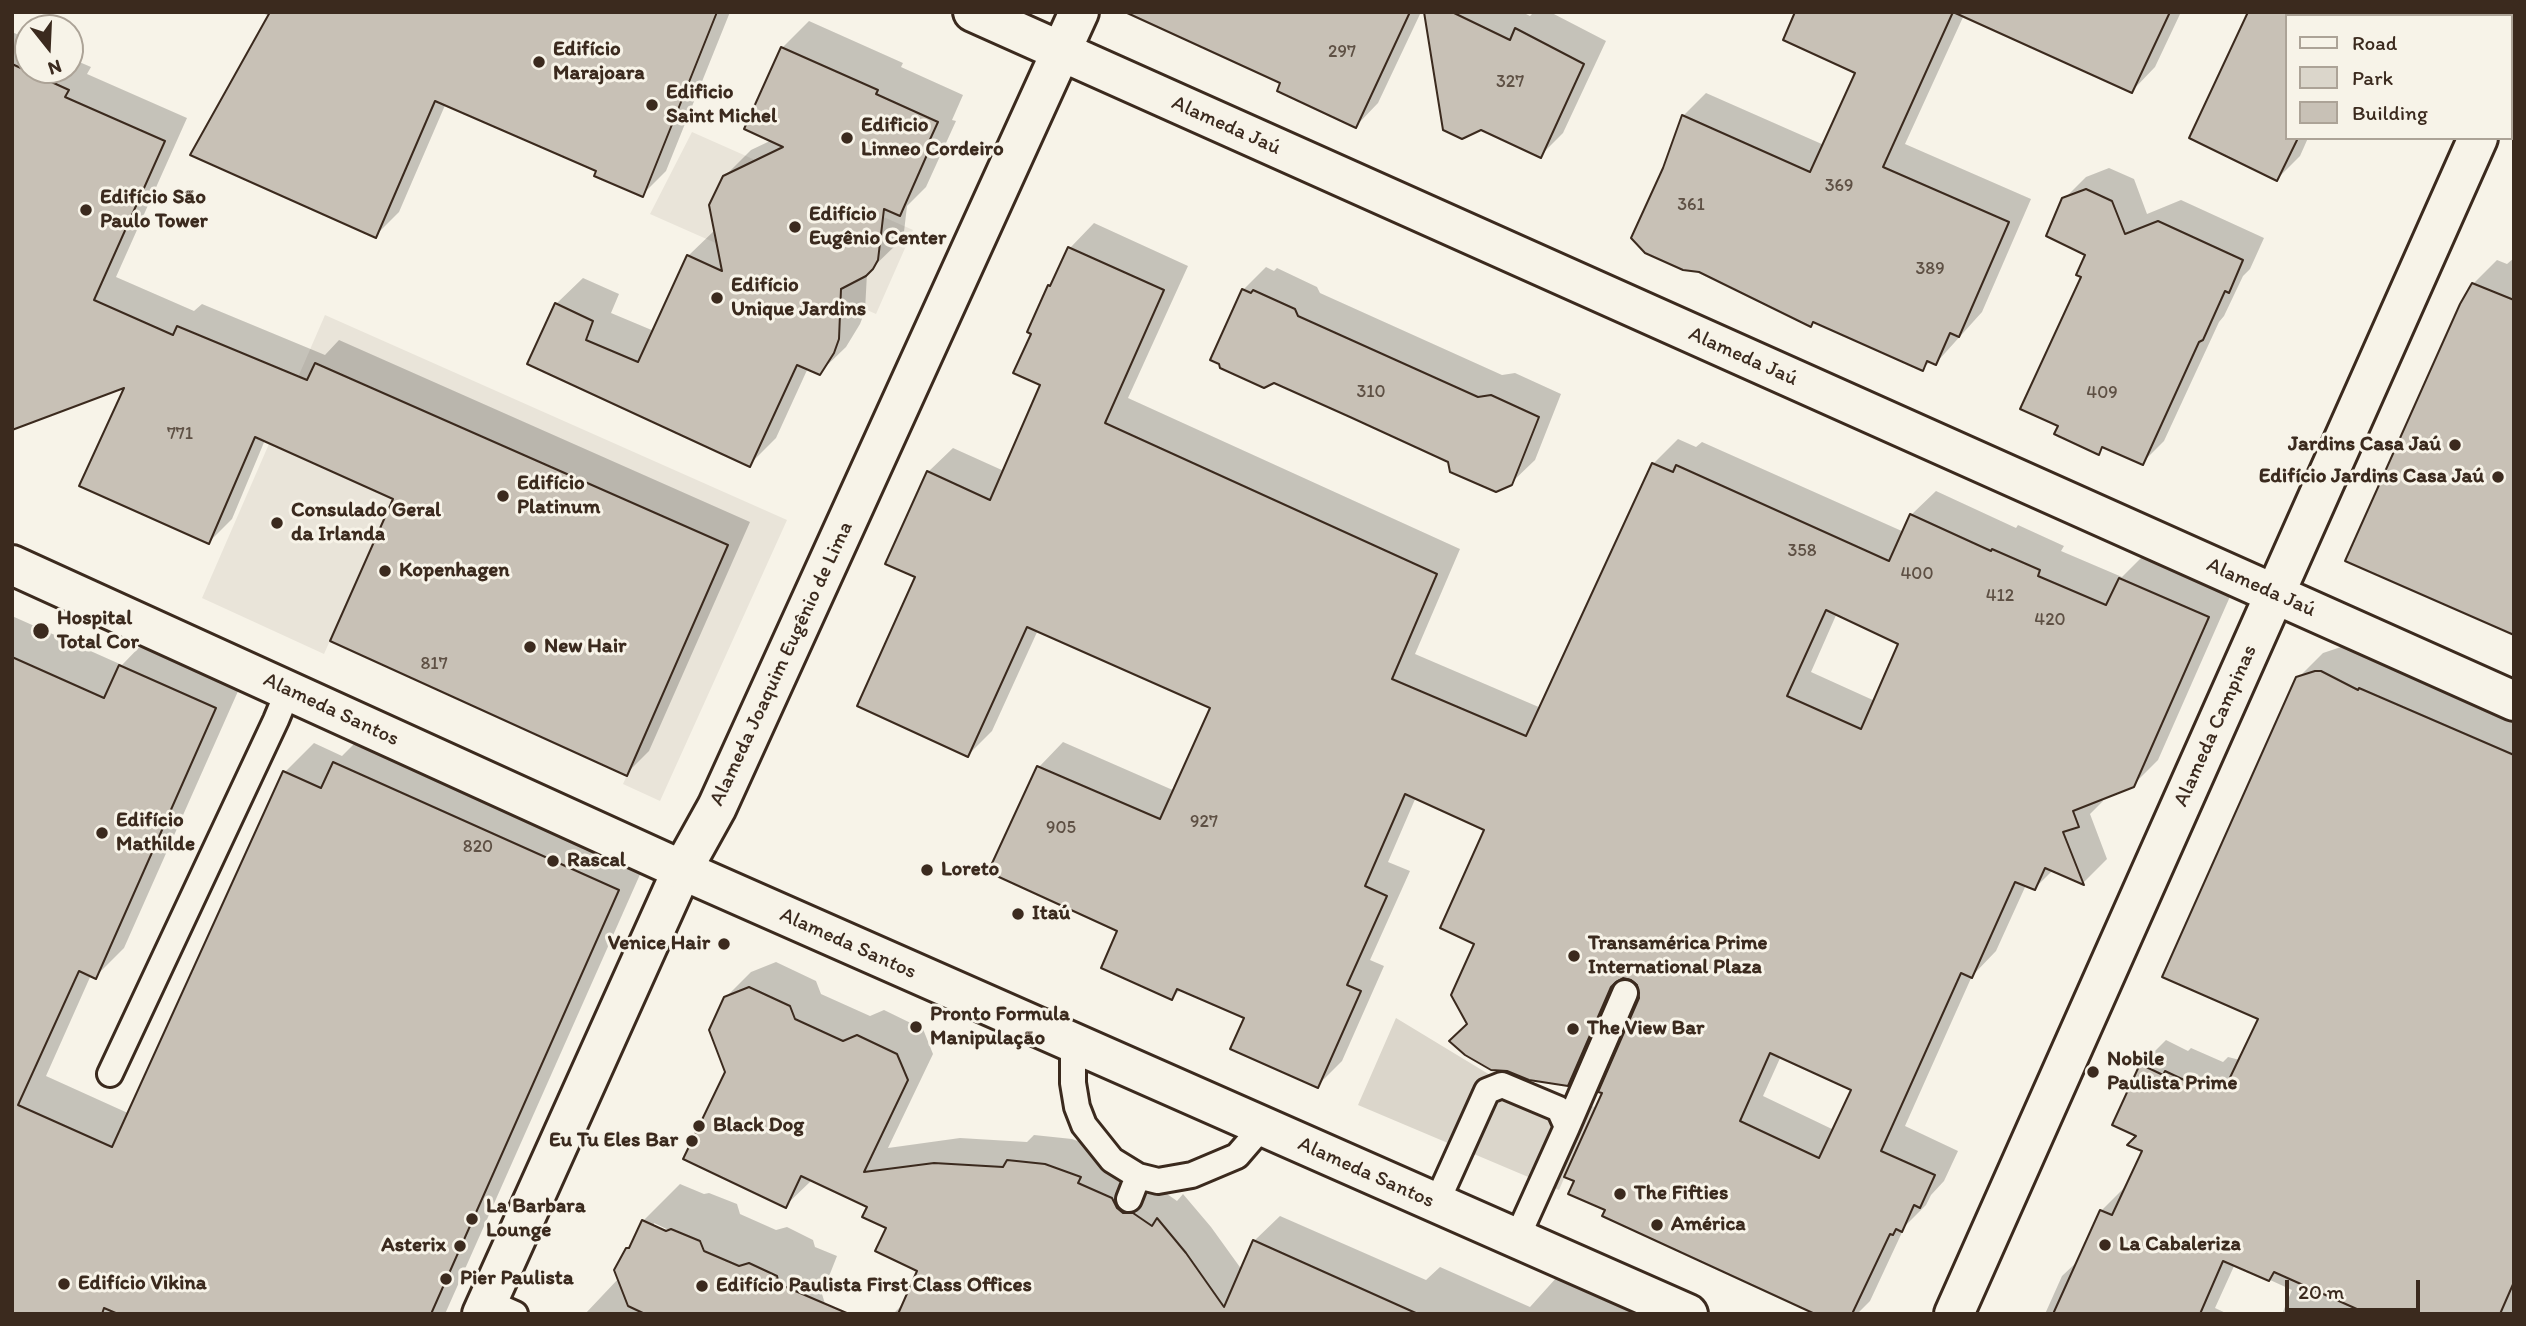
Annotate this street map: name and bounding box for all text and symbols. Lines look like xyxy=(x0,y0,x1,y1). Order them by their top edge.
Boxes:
north arrow xyxy=(14,14,84,84)
legend xyxy=(2284,14,2512,140)
text: Road xyxy=(2352,30,2397,55)
place label: Edifício Marajoara xyxy=(553,37,645,87)
house number: 297 xyxy=(1328,41,1356,63)
marker: Edifício Marajoara xyxy=(531,54,547,70)
text: N xyxy=(45,55,65,80)
text: Park xyxy=(2352,65,2393,90)
house number: 327 xyxy=(1496,71,1524,93)
place label: Edificio Saint Michel xyxy=(666,80,777,130)
street label: Alameda Jaú xyxy=(1168,91,1284,161)
marker: Edificio Saint Michel xyxy=(644,97,660,113)
text: Building xyxy=(2352,100,2428,125)
place label: Edificio Linneo Cordeiro xyxy=(861,113,1004,163)
marker: Edificio Linneo Cordeiro xyxy=(839,130,855,146)
house number: 369 xyxy=(1825,175,1853,197)
place label: Edifício São Paulo Tower xyxy=(100,185,208,235)
house number: 361 xyxy=(1677,194,1705,216)
marker: Edifício São Paulo Tower xyxy=(78,202,94,218)
place label: Edifício Eugênio Center xyxy=(809,202,946,252)
marker: Edifício Eugênio Center xyxy=(787,219,803,235)
house number: 389 xyxy=(1915,258,1945,280)
place label: Edifício Unique Jardins xyxy=(731,273,866,323)
marker: Edifício Unique Jardins xyxy=(709,290,725,306)
street label: Alameda Jaú xyxy=(1685,322,1801,392)
house number: 310 xyxy=(1356,381,1386,403)
house number: 409 xyxy=(2086,382,2118,404)
house number: 771 xyxy=(167,423,193,445)
place label: Jardins Casa Jaú xyxy=(2288,432,2441,458)
marker: Jardins Casa Jaú xyxy=(2447,437,2463,453)
place label: Edifício Jardins Casa Jaú xyxy=(2259,464,2484,490)
marker: Edifício Jardins Casa Jaú xyxy=(2490,469,2506,485)
place label: Edifício Platinum xyxy=(517,471,600,521)
marker: Edifício Platinum xyxy=(495,488,511,504)
place label: Consulado Geral da Irlanda xyxy=(291,498,441,548)
marker: Consulado Geral da Irlanda xyxy=(269,515,285,531)
street label: Alameda Joaquim Eugênio de Lima xyxy=(705,518,859,810)
house number: 358 xyxy=(1787,540,1817,562)
street label: Alameda Jaú xyxy=(2203,553,2319,623)
place label: Kopenhagen xyxy=(399,558,509,584)
marker: Kopenhagen xyxy=(377,563,393,579)
house number: 400 xyxy=(1901,563,1933,585)
house number: 412 xyxy=(1986,585,2014,607)
place label: Hospital Total Cor xyxy=(57,606,139,656)
house number: 420 xyxy=(2034,609,2066,631)
marker: Hospital Total Cor xyxy=(31,621,51,641)
place label: New Hair xyxy=(544,634,626,660)
marker: New Hair xyxy=(522,639,538,655)
street label: Alameda Campinas xyxy=(2169,641,2263,811)
house number: 817 xyxy=(420,653,448,675)
street label: Alameda Santos xyxy=(259,668,403,752)
place label: Edifício Mathilde xyxy=(116,808,195,858)
house number: 927 xyxy=(1190,811,1218,833)
house number: 905 xyxy=(1046,817,1076,839)
marker: Edifício Mathilde xyxy=(94,825,110,841)
house number: 820 xyxy=(463,836,493,858)
place label: Rascal xyxy=(567,848,626,874)
marker: Rascal xyxy=(545,853,561,869)
place label: Loreto xyxy=(941,857,999,883)
marker: Loreto xyxy=(919,862,935,878)
place label: Itaú xyxy=(1032,901,1070,927)
street label: Alameda Santos xyxy=(776,903,920,985)
marker: Itaú xyxy=(1010,906,1026,922)
place label: Venice Hair xyxy=(608,931,710,957)
place label: Transamérica Prime International Plaza xyxy=(1588,931,1768,981)
marker: Venice Hair xyxy=(716,936,732,952)
marker: Transamérica Prime International Plaza xyxy=(1566,948,1582,964)
place label: Pronto Formula Manipulação xyxy=(930,1002,1070,1052)
place label: The View Bar xyxy=(1587,1016,1704,1042)
marker: Pronto Formula Manipulação xyxy=(908,1019,924,1035)
marker: The View Bar xyxy=(1565,1021,1581,1037)
place label: Nobile Paulista Prime xyxy=(2107,1047,2237,1097)
marker: Nobile Paulista Prime xyxy=(2085,1064,2101,1080)
place label: Black Dog xyxy=(713,1113,804,1139)
marker: Black Dog xyxy=(691,1118,707,1134)
place label: Eu Tu Eles Bar xyxy=(549,1128,678,1154)
street label: Alameda Santos xyxy=(1294,1132,1438,1214)
marker: Eu Tu Eles Bar xyxy=(684,1133,700,1149)
place label: The Fifties xyxy=(1634,1181,1728,1207)
marker: The Fifties xyxy=(1612,1186,1628,1202)
place label: La Barbara Lounge xyxy=(486,1194,586,1244)
marker: La Barbara Lounge xyxy=(464,1211,480,1227)
place label: América xyxy=(1671,1212,1746,1238)
marker: América xyxy=(1649,1217,1665,1233)
place label: La Cabaleriza xyxy=(2119,1232,2241,1258)
place label: Asterix xyxy=(381,1233,446,1259)
marker: La Cabaleriza xyxy=(2097,1237,2113,1253)
marker: Asterix xyxy=(452,1238,468,1254)
place label: Pier Paulista xyxy=(460,1266,574,1292)
scale bar xyxy=(2288,1266,2423,1310)
place label: Edifício Vikina xyxy=(78,1271,207,1297)
marker: Pier Paulista xyxy=(438,1271,454,1287)
place label: Edifício Paulista First Class Offices xyxy=(716,1273,1032,1299)
marker: Edifício Vikina xyxy=(56,1276,72,1292)
marker: Edifício Paulista First Class Offices xyxy=(694,1278,710,1294)
text: 20 m xyxy=(2298,1279,2344,1304)

